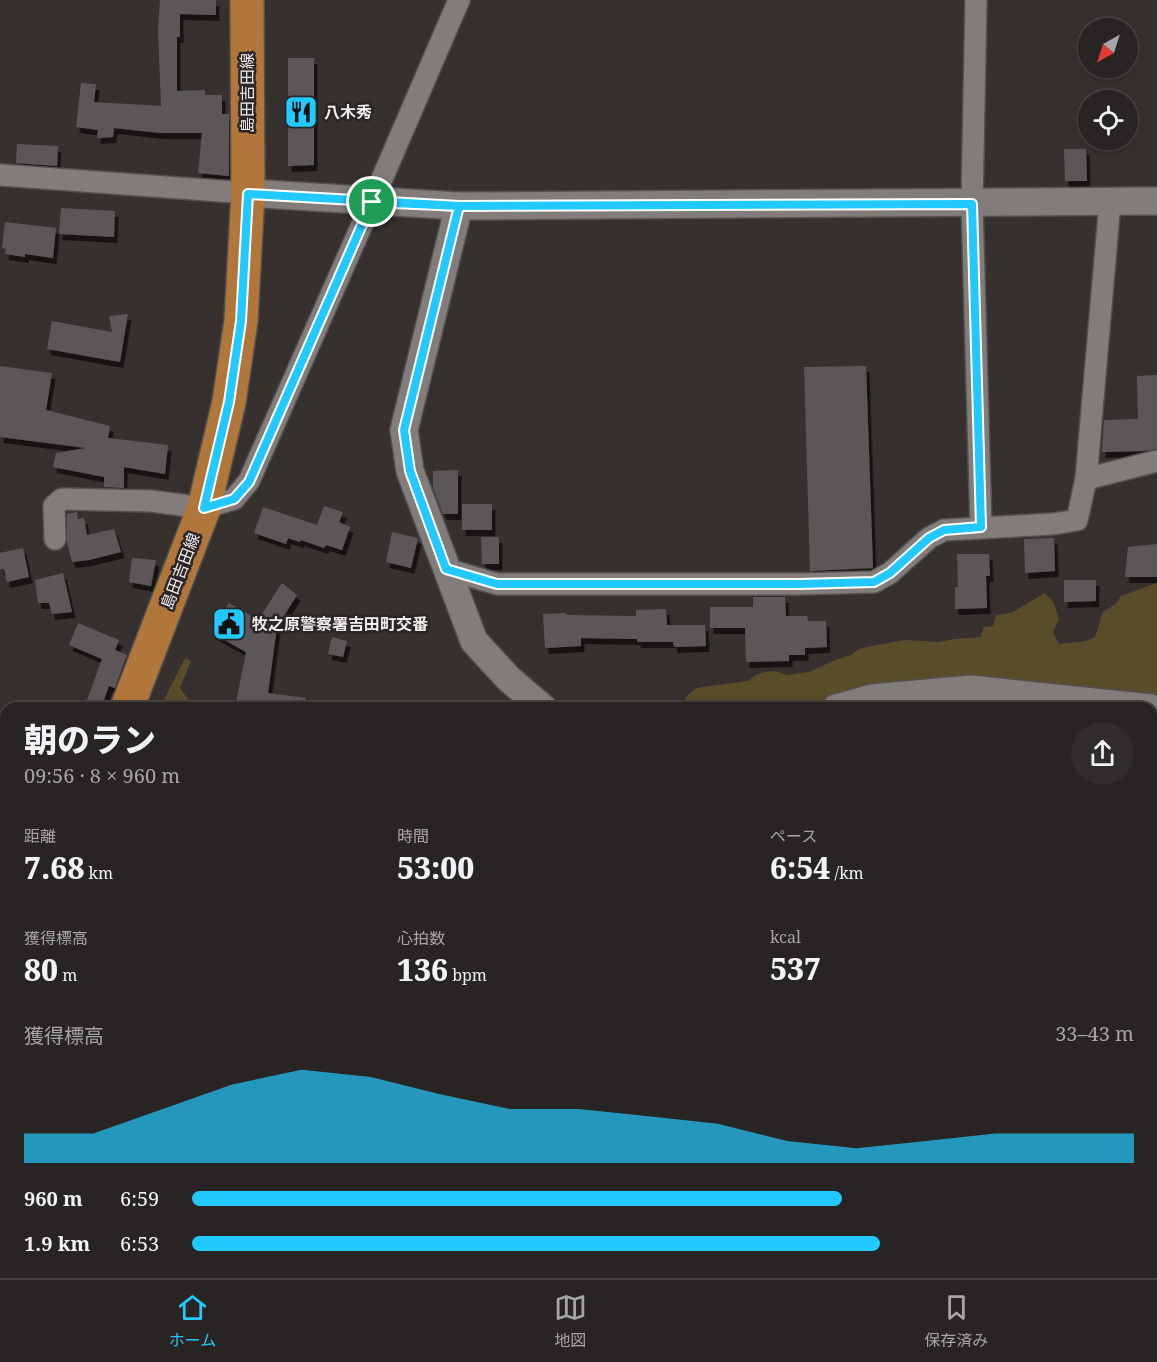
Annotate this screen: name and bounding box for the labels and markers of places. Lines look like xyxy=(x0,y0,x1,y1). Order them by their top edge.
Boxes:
restaurant icon: 八木秀 xyxy=(283,94,319,130)
place label: 八木秀 xyxy=(324,101,372,123)
pin xyxy=(346,176,397,227)
public building icon: 牧之原警察署吉田町交番 xyxy=(211,606,247,642)
place label: 牧之原警察署吉田町交番 xyxy=(252,613,428,635)

